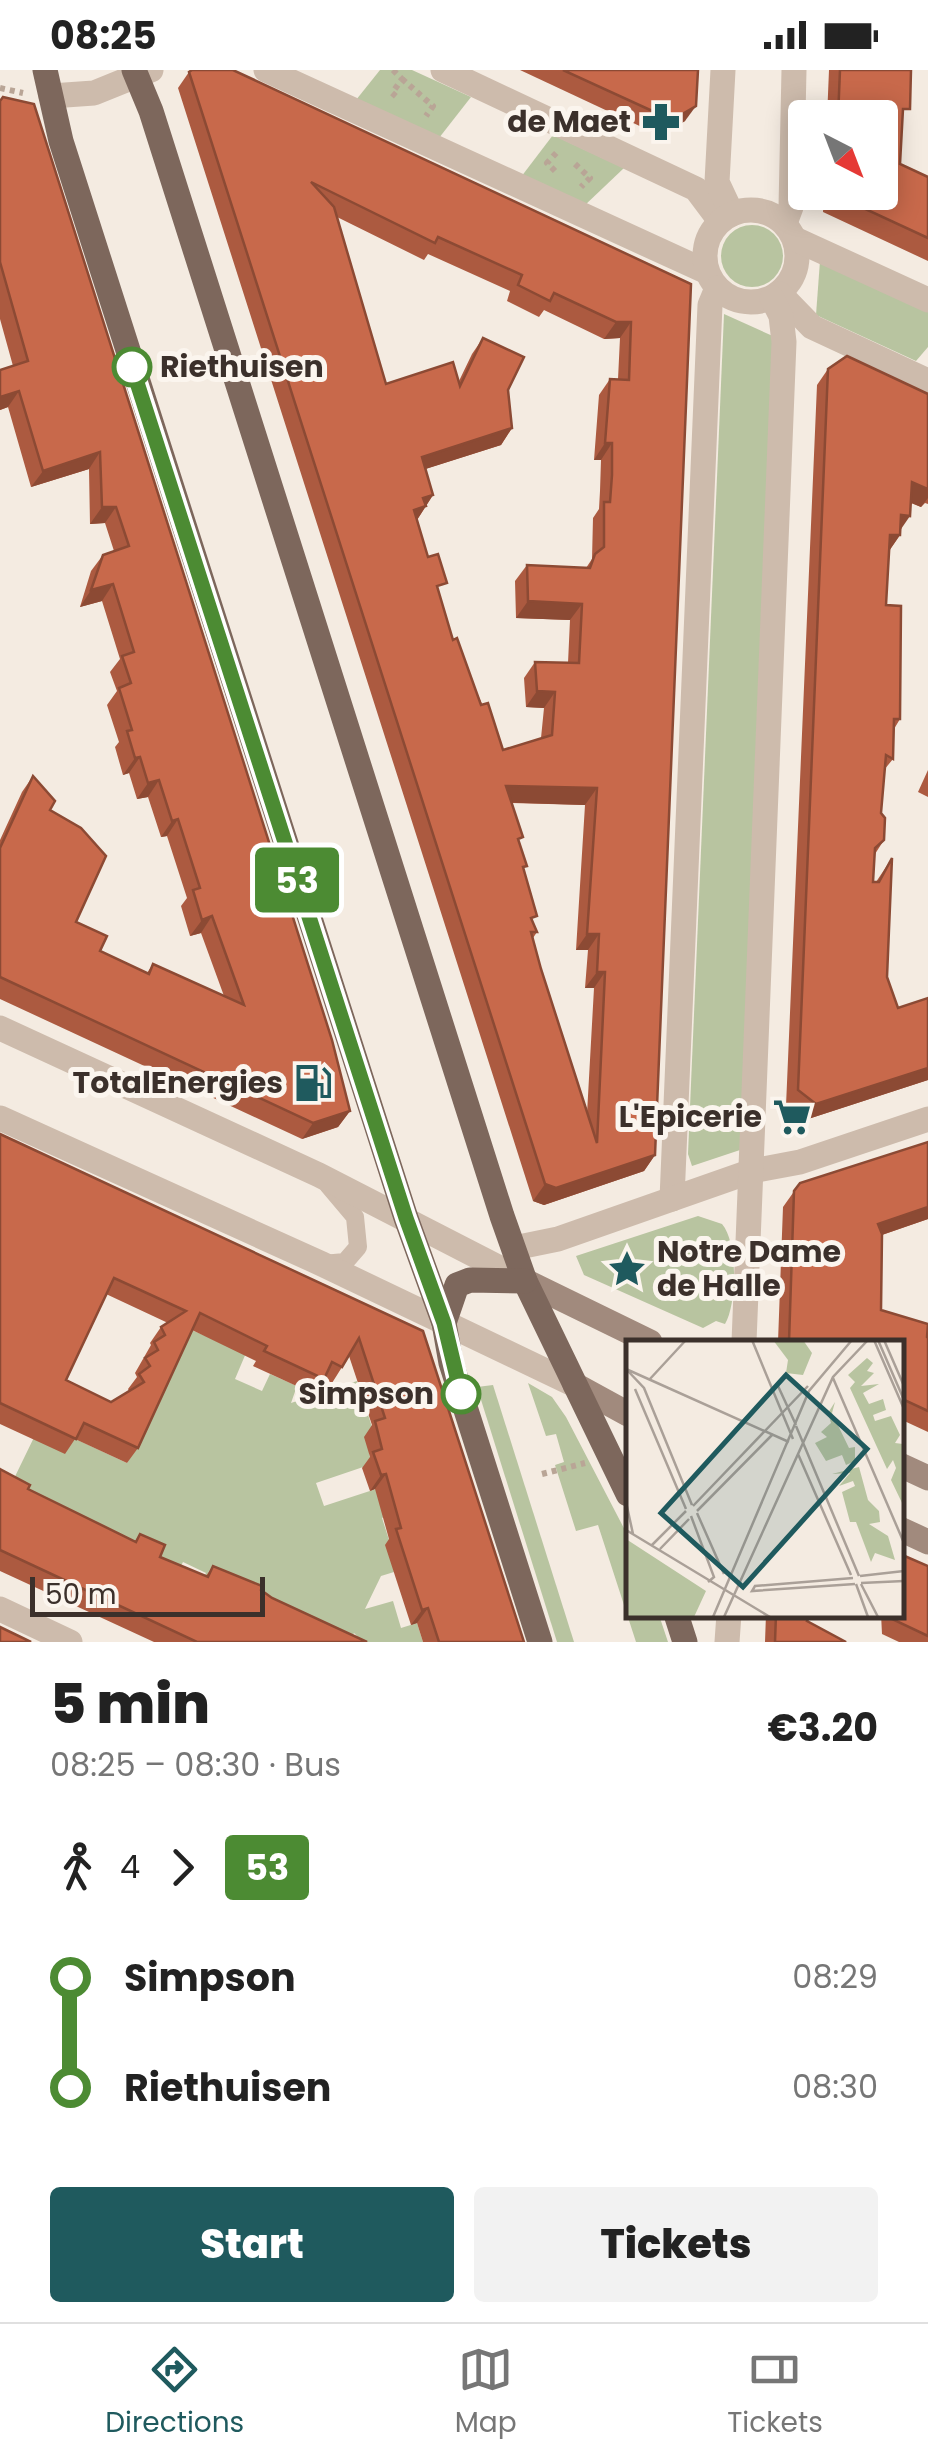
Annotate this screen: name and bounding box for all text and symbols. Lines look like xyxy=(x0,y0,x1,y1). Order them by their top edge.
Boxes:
text: 08:25 xyxy=(50,9,157,62)
place label: de Maet xyxy=(507,100,631,143)
north arrow xyxy=(788,100,898,210)
map controls xyxy=(788,100,898,210)
pharmacy icon: de Maet xyxy=(640,101,682,143)
place label: Riethuisen xyxy=(160,345,324,388)
marker: Riethuisen xyxy=(113,348,151,386)
line badge: 53 xyxy=(252,848,342,912)
text: 53 xyxy=(275,856,319,905)
place label: TotalEnergies xyxy=(73,1061,283,1104)
fuel station icon: TotalEnergies xyxy=(292,1062,334,1104)
place label: L'Epicerie xyxy=(619,1095,762,1138)
supermarket icon: L'Epicerie xyxy=(771,1096,813,1138)
place label: Notre Dame de Halle xyxy=(657,1230,841,1307)
place icon: Notre Dame de Halle xyxy=(606,1248,648,1290)
inset map xyxy=(626,1340,903,1617)
place label: Simpson xyxy=(298,1372,434,1415)
marker: Simpson xyxy=(442,1375,480,1413)
scale bar xyxy=(30,1572,265,1616)
text: 50 m xyxy=(45,1575,116,1614)
text: 5 min xyxy=(50,1665,210,1742)
text: €3.20 xyxy=(768,1701,878,1754)
text: 08:25 – 08:30 · Bus xyxy=(50,1742,341,1787)
icon: walk xyxy=(50,1840,105,1895)
icon: forward xyxy=(155,1840,210,1895)
text: 53 xyxy=(245,1843,289,1892)
text: 4 xyxy=(120,1844,140,1889)
text: Simpson xyxy=(124,1951,296,2004)
text: 08:29 xyxy=(792,1954,878,1999)
text: Riethuisen xyxy=(124,2061,331,2114)
text: 08:30 xyxy=(792,2064,878,2109)
button: Start xyxy=(50,2187,454,2302)
button: Tickets xyxy=(474,2187,878,2302)
tab: Directions xyxy=(105,2342,244,2444)
tab: Map xyxy=(455,2342,517,2444)
tab: Tickets xyxy=(727,2342,823,2444)

